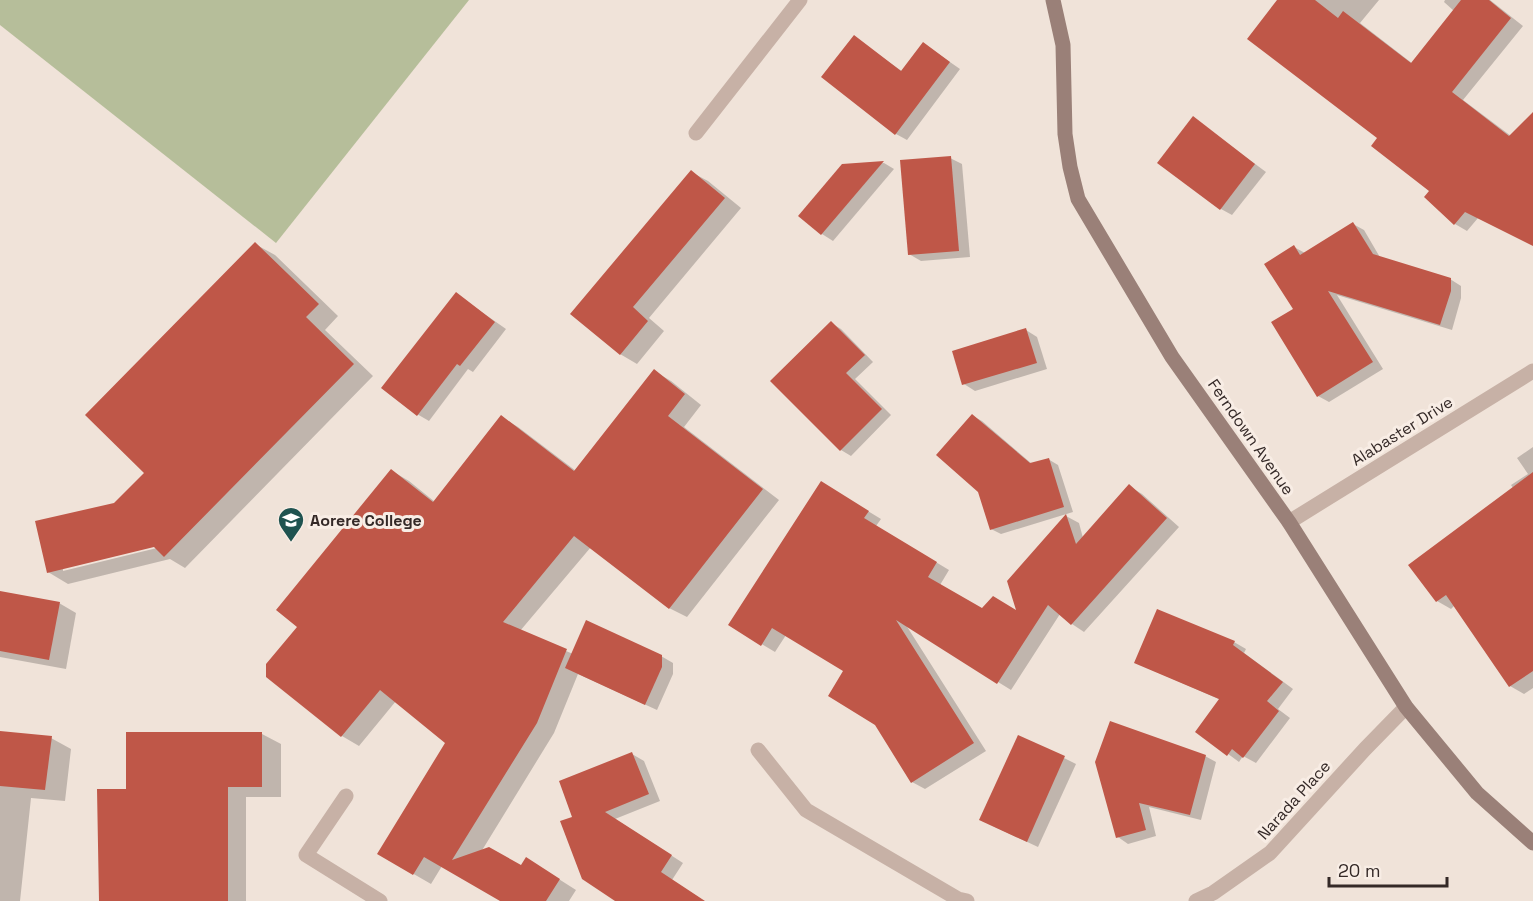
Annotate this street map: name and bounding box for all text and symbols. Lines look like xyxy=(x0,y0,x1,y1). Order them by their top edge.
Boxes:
street label: Ferndown Avenue xyxy=(1203,375,1299,499)
street label: Alabaster Drive xyxy=(1347,391,1457,471)
school or university icon: Aorere College xyxy=(276,505,306,543)
place label: Aorere College xyxy=(310,510,422,531)
street label: Narada Place xyxy=(1253,756,1335,844)
scale bar xyxy=(1329,850,1448,888)
text: 20 m xyxy=(1338,859,1381,882)

